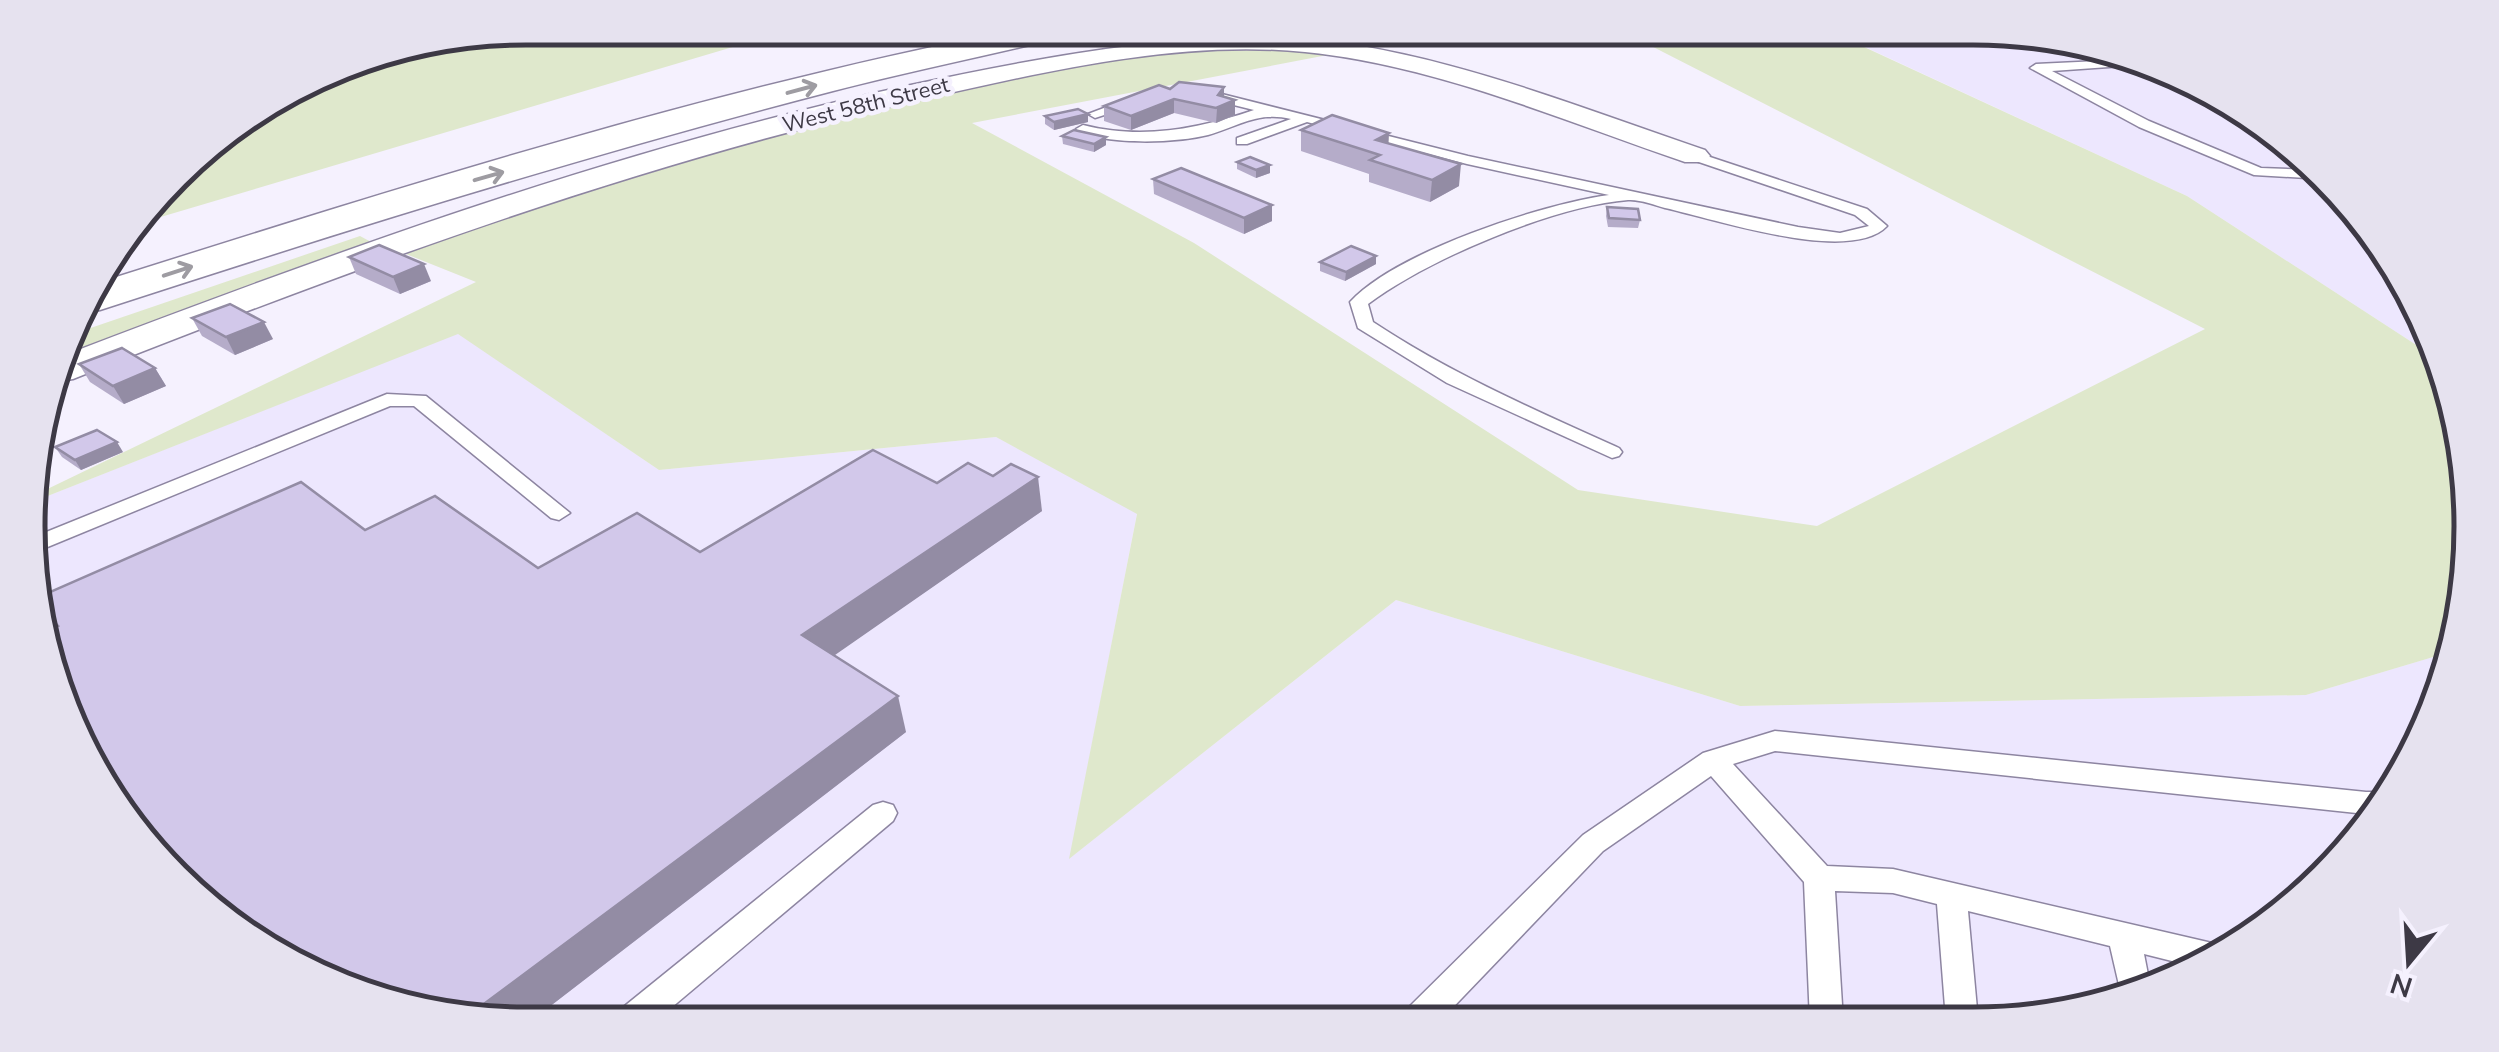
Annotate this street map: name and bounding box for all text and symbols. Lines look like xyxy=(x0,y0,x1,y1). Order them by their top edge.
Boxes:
street label: West 58th Street xyxy=(780,70,953,140)
one-way arrow xyxy=(785,78,817,97)
one-way arrow xyxy=(472,166,504,184)
one-way arrow xyxy=(161,261,193,279)
north arrow xyxy=(2359,912,2459,1012)
text: N xyxy=(2386,964,2417,1006)

